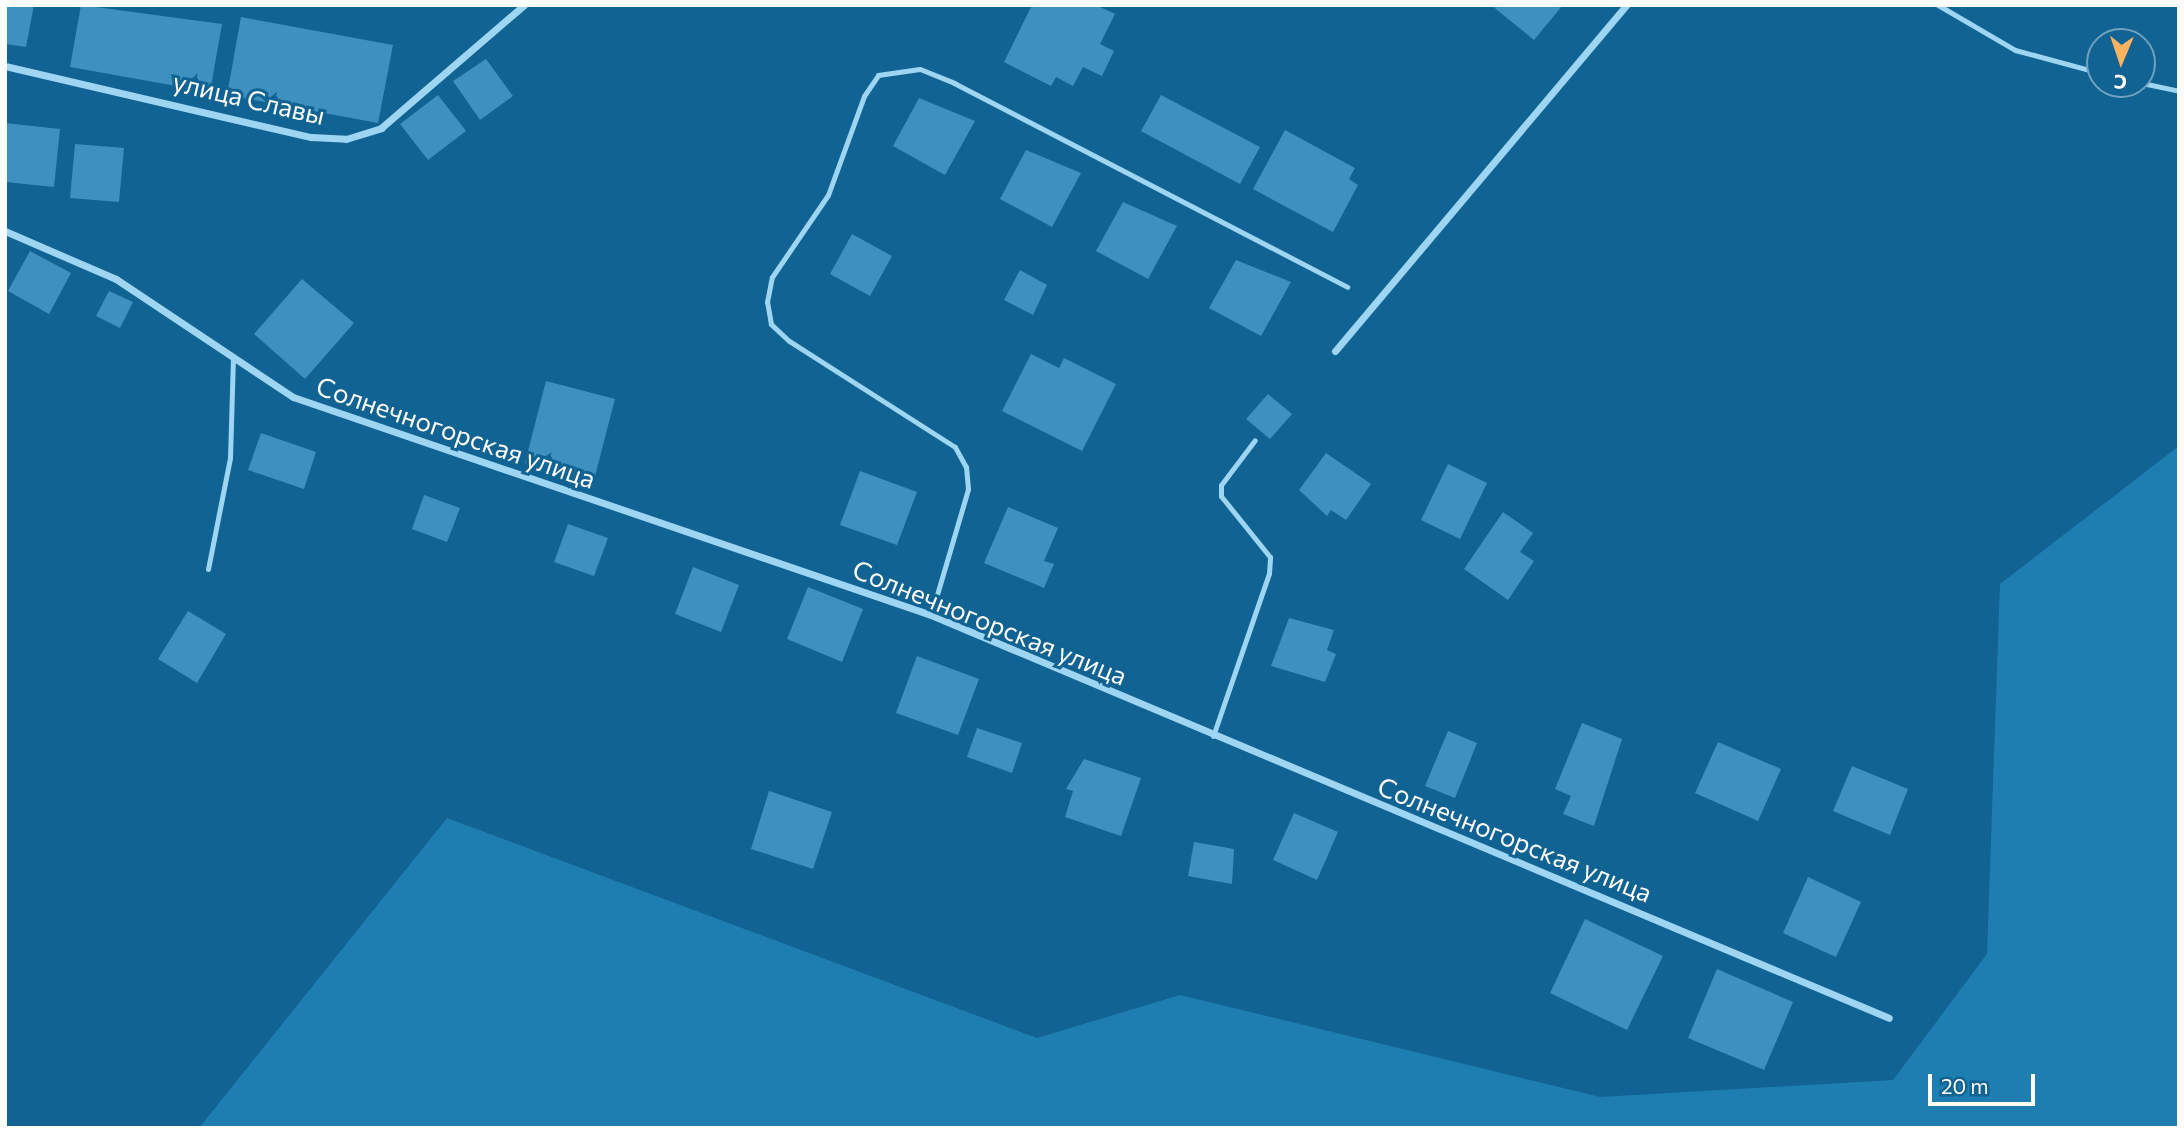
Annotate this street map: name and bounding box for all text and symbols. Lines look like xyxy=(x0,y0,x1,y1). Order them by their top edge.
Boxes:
north arrow xyxy=(2086,28,2156,98)
street label: улица Славы xyxy=(170,65,328,131)
text: С xyxy=(2113,71,2127,94)
street label: Солнечногорская улица xyxy=(313,370,599,494)
street label: Солнечногорская улица xyxy=(848,553,1132,691)
street label: Солнечногорская улица xyxy=(1373,770,1657,908)
scale bar xyxy=(1932,1060,2039,1104)
text: 20 m xyxy=(1941,1073,1989,1098)

